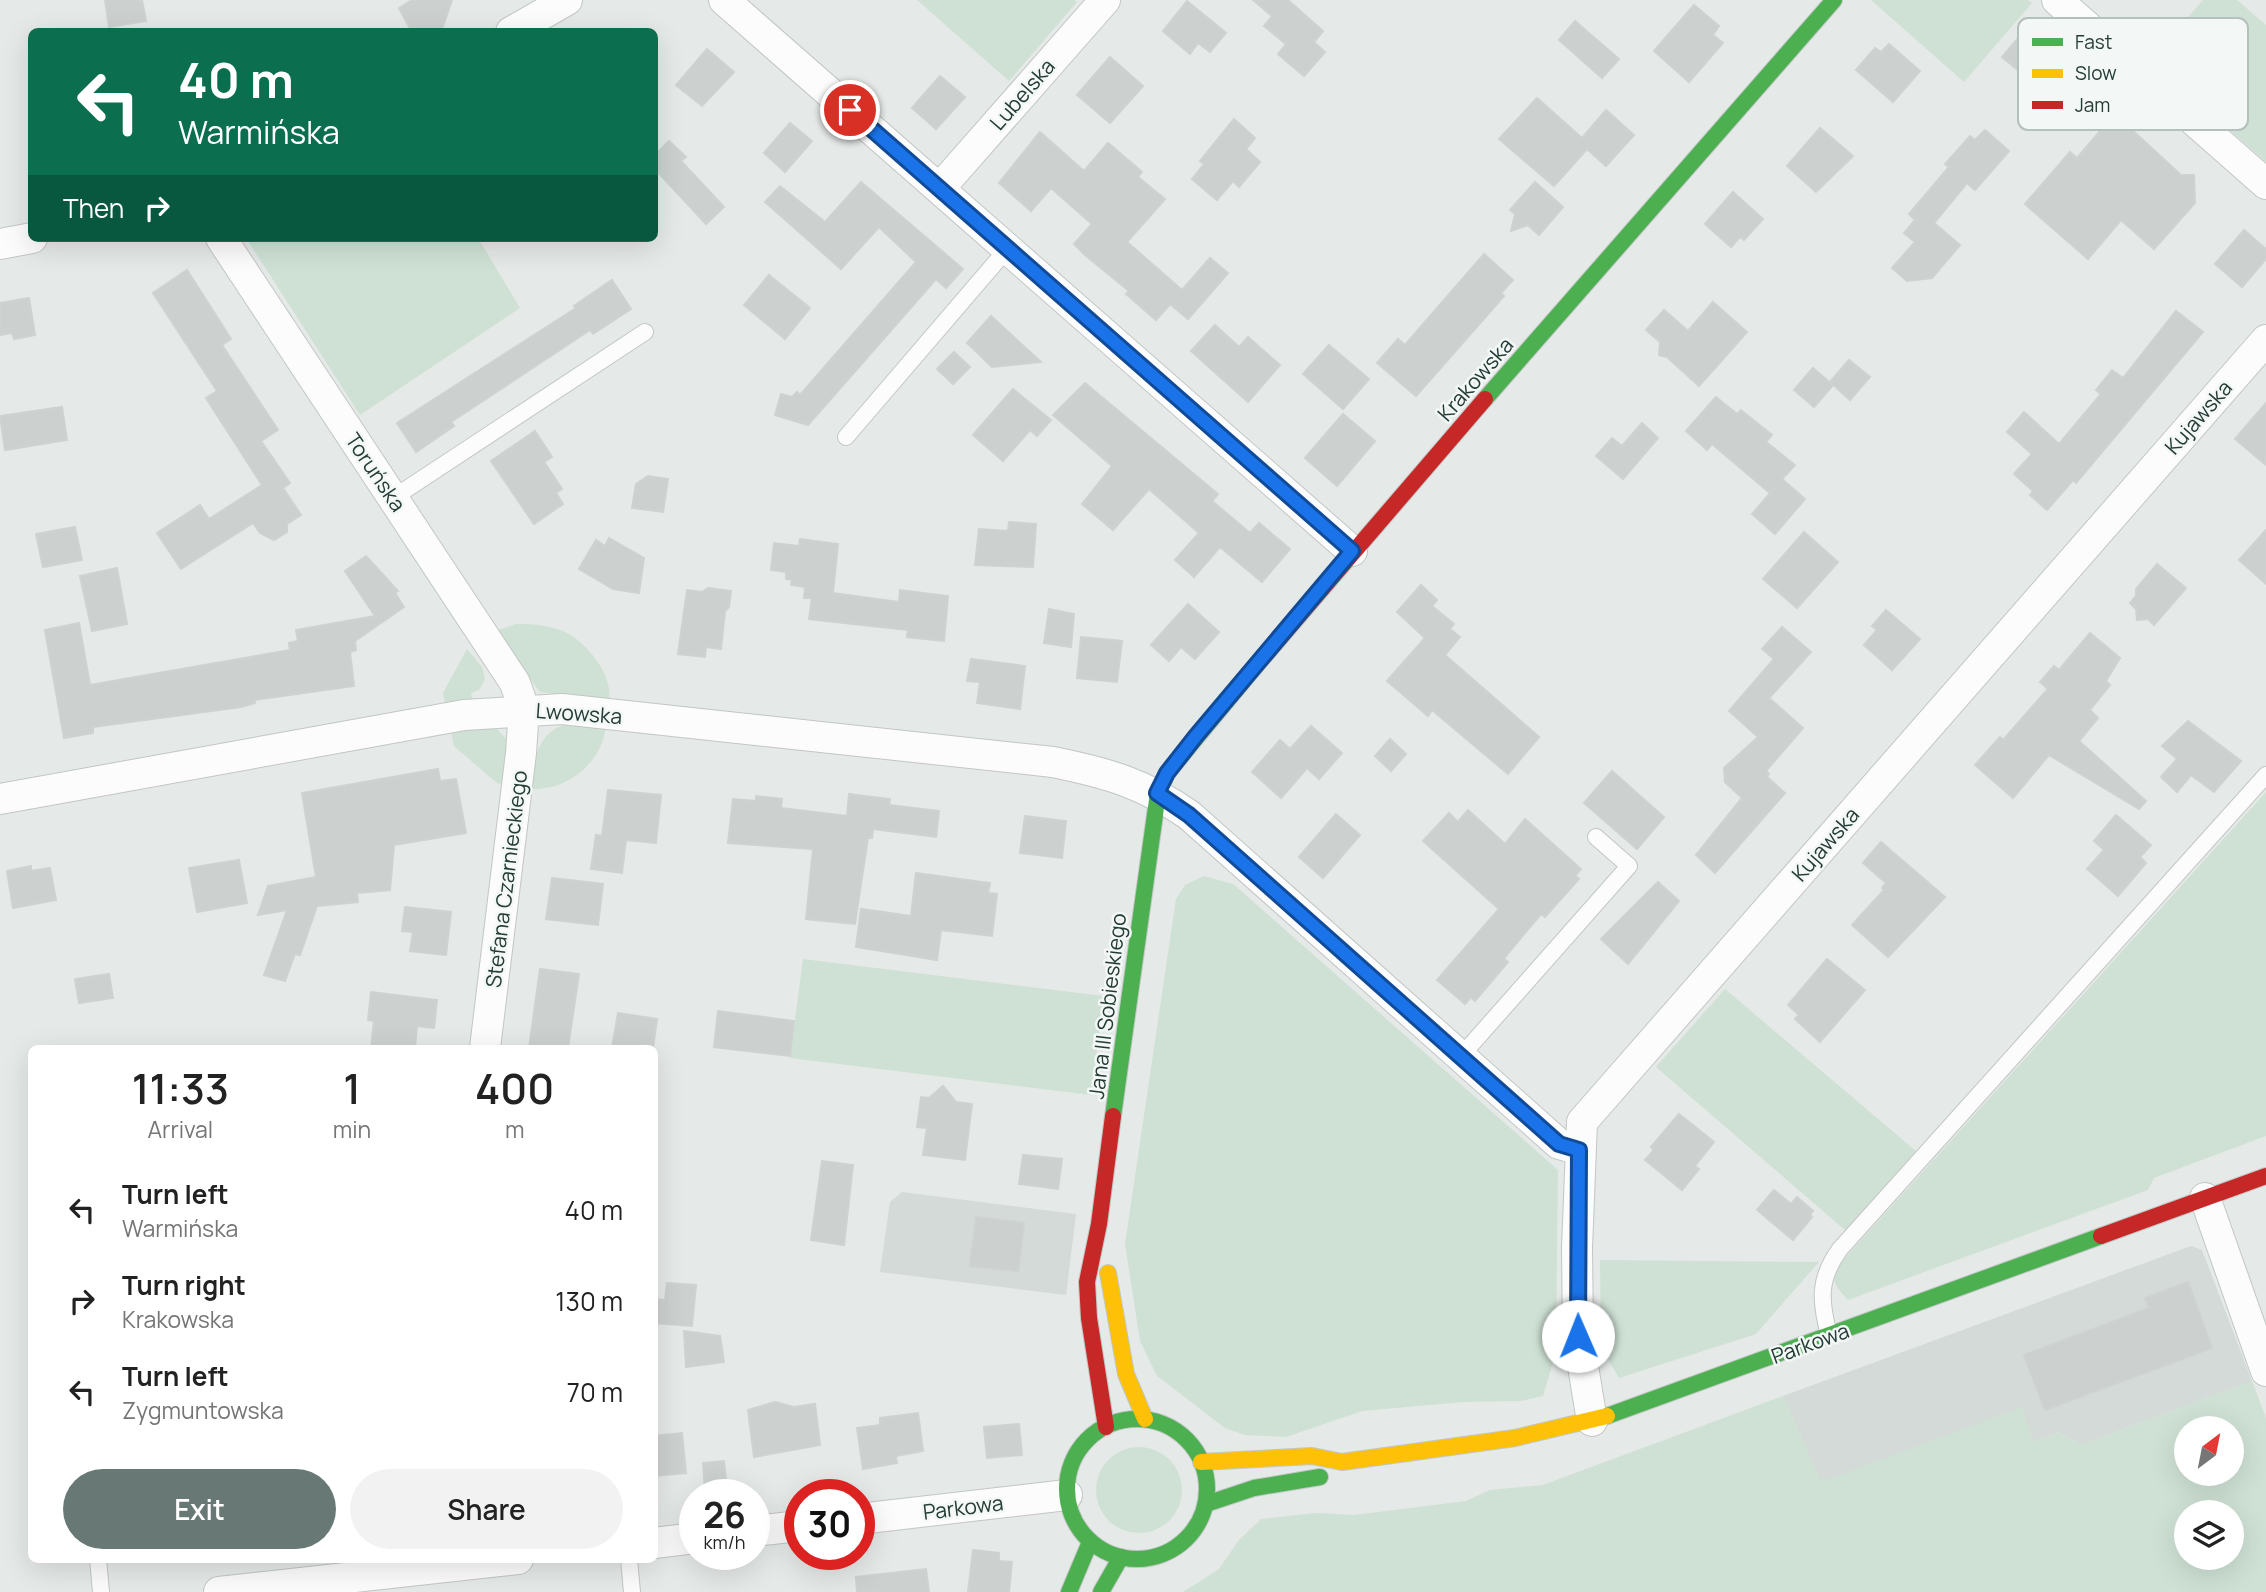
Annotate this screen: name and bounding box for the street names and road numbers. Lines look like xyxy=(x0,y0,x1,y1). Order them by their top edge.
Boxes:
street label: Lubelska xyxy=(983,52,1061,136)
street label: Krakowska xyxy=(1431,331,1519,427)
street label: Kujawska xyxy=(2158,374,2238,460)
street label: Toruńska xyxy=(340,427,412,517)
street label: Lwowska xyxy=(535,696,623,730)
street label: Stefana Czarnieckiego xyxy=(479,769,533,989)
street label: Kujawska xyxy=(1785,801,1865,887)
street label: Jana III Sobieskiego xyxy=(1082,911,1132,1101)
street label: Parkowa xyxy=(1767,1316,1853,1370)
street label: Parkowa xyxy=(921,1488,1005,1526)

